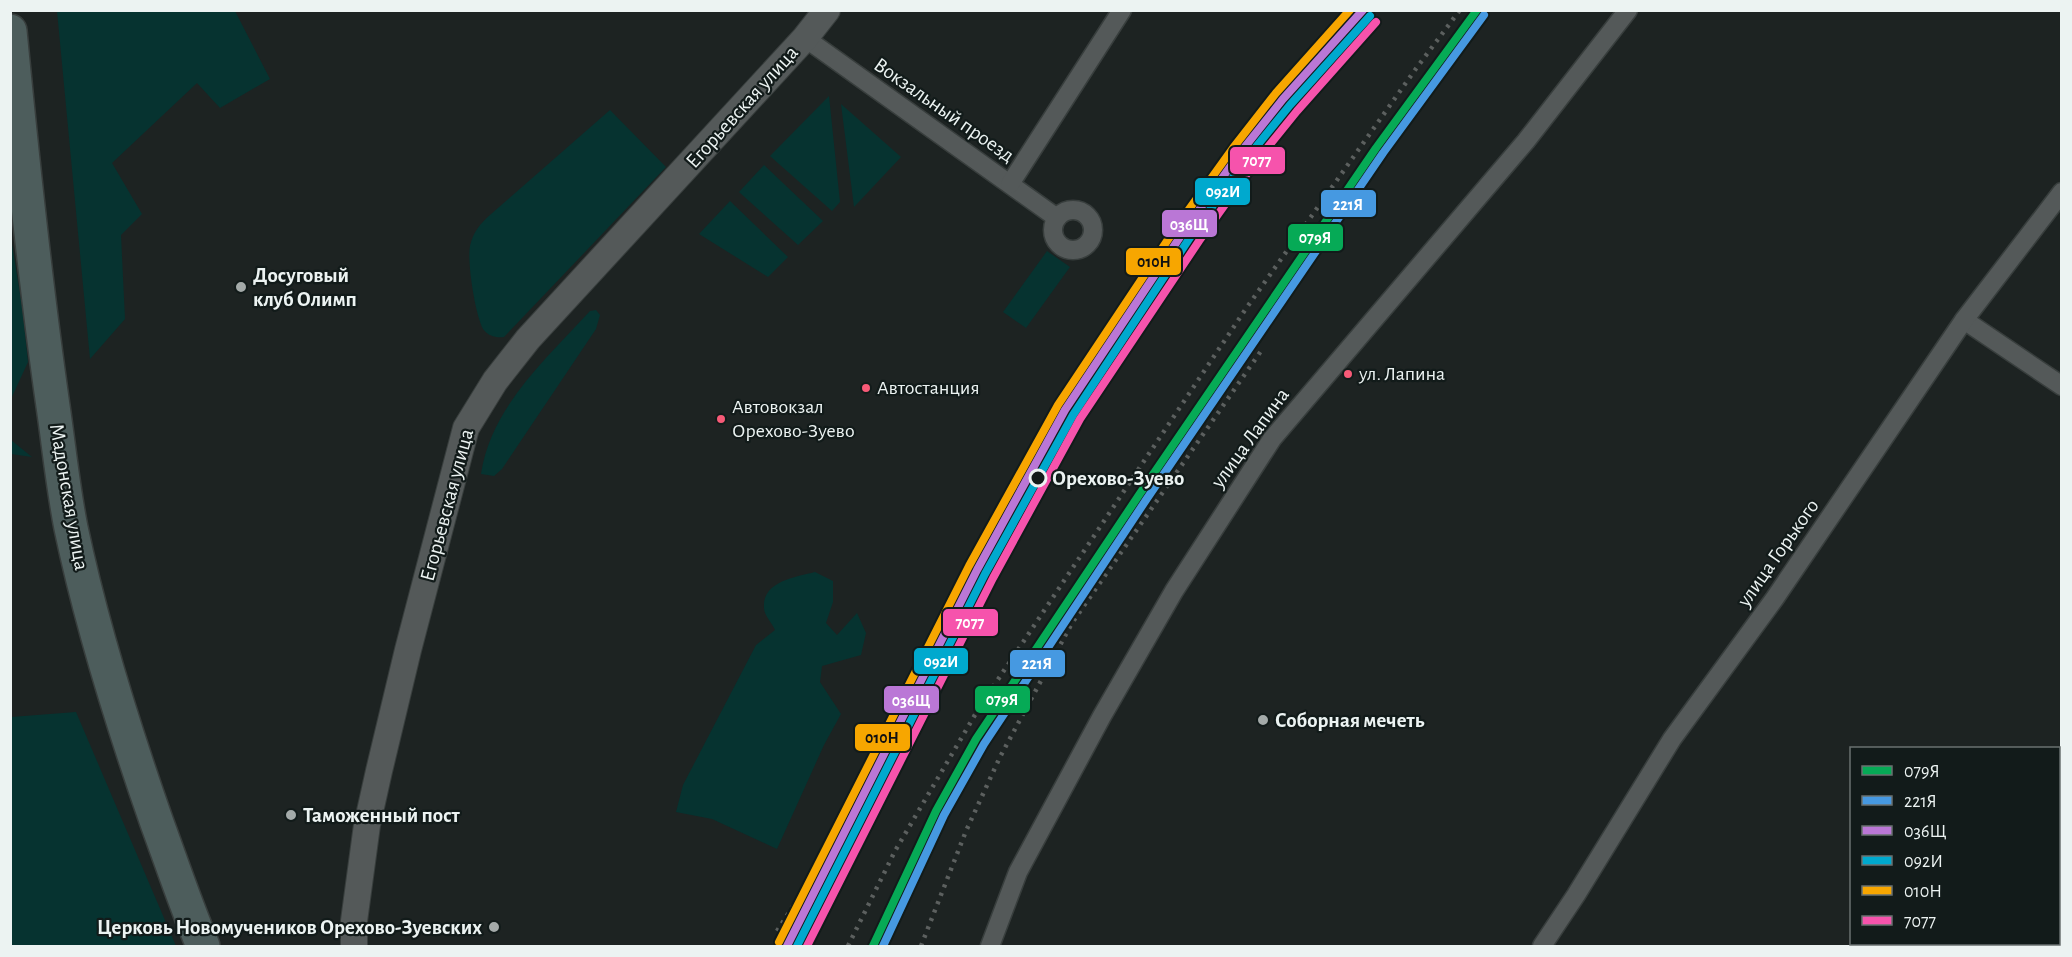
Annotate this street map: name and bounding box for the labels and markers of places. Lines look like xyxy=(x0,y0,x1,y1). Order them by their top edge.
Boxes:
place label: Досуговый клуб Олимп xyxy=(253,265,357,310)
marker: Досуговый клуб Олимп xyxy=(234,280,248,294)
place label: ул. Лапина xyxy=(1358,364,1445,384)
marker: ул. Лапина xyxy=(1342,368,1354,380)
place label: Автостанция xyxy=(877,378,980,398)
marker: Автостанция xyxy=(860,382,872,394)
place label: Автовокзал Орехово-Зуево xyxy=(732,397,855,441)
marker: Автовокзал Орехово-Зуево xyxy=(715,413,727,425)
place label: Орехово-Зуево xyxy=(1052,468,1184,489)
marker: Орехово-Зуево xyxy=(1029,469,1047,487)
place label: Соборная мечеть xyxy=(1275,710,1425,731)
marker: Соборная мечеть xyxy=(1256,713,1270,727)
place label: Таможенный пост xyxy=(303,805,461,826)
marker: Таможенный пост xyxy=(284,808,298,822)
place label: Церковь Новомучеников Орехово-Зуевских xyxy=(97,917,482,938)
marker: Церковь Новомучеников Орехово-Зуевских xyxy=(487,920,501,934)

